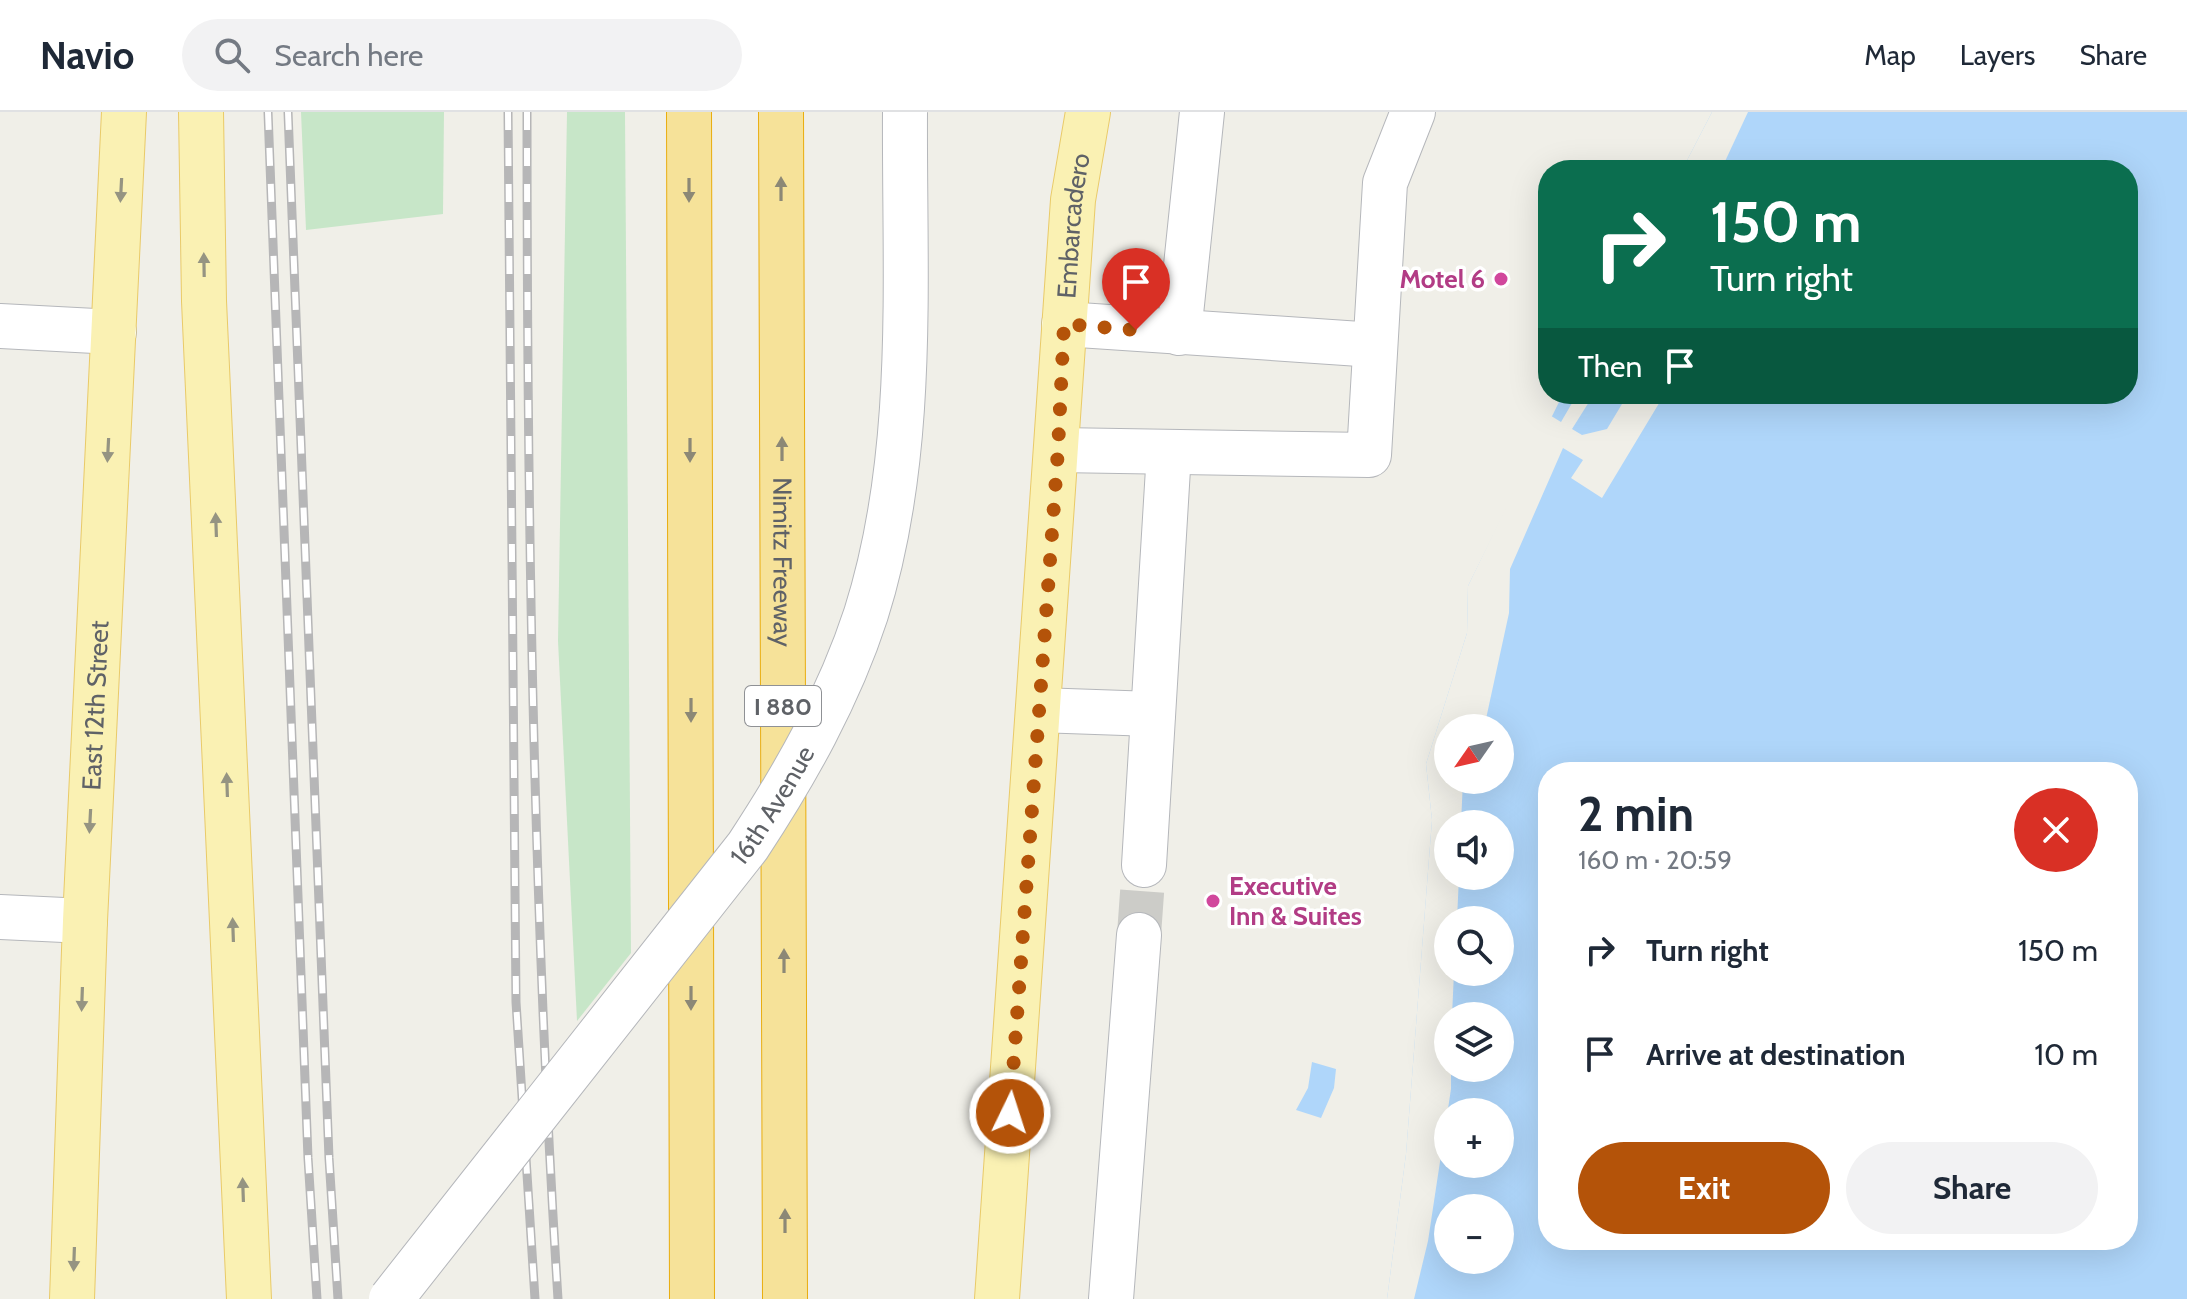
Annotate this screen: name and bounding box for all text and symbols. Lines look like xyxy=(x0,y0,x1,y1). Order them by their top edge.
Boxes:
search box xyxy=(182,19,742,91)
text: Navio xyxy=(40,32,134,79)
icon: search xyxy=(210,33,254,77)
text: Search here xyxy=(274,37,423,74)
text: Map xyxy=(1864,38,1916,72)
text: Layers xyxy=(1960,38,2035,72)
text: Share xyxy=(2079,38,2147,72)
street label: Embarcadero xyxy=(1050,151,1097,300)
one-way arrow xyxy=(775,176,787,201)
one-way arrow xyxy=(114,178,127,203)
one-way arrow xyxy=(683,178,695,203)
text: 150 m xyxy=(1710,188,1862,256)
icon: right xyxy=(1578,192,1682,296)
pin xyxy=(1102,248,1170,330)
one-way arrow xyxy=(197,252,210,277)
text: Turn right xyxy=(1710,256,1853,300)
icon: arrive xyxy=(1114,260,1158,304)
place label: Motel 6 xyxy=(1399,263,1485,295)
marker: Motel 6 xyxy=(1492,270,1510,288)
icon: arrive xyxy=(1658,344,1702,388)
text: Then xyxy=(1578,348,1642,385)
one-way arrow xyxy=(776,436,788,461)
one-way arrow xyxy=(101,438,114,463)
one-way arrow xyxy=(684,438,696,463)
street label: Nimitz Freeway xyxy=(766,477,799,647)
one-way arrow xyxy=(209,512,222,537)
street label: East 12th Street xyxy=(75,620,115,791)
road number: I 880 xyxy=(745,686,821,726)
one-way arrow xyxy=(685,698,697,723)
north arrow xyxy=(1434,714,1514,794)
map controls xyxy=(1434,714,1514,1274)
street label: 16th Avenue xyxy=(723,740,821,872)
one-way arrow xyxy=(220,772,233,797)
text: 2 min xyxy=(1578,785,1694,843)
button: close xyxy=(2014,788,2098,872)
one-way arrow xyxy=(83,809,96,834)
button: sound xyxy=(1434,810,1514,890)
text: 160 m · 20:59 xyxy=(1578,844,1732,876)
place label: Executive Inn & Suites xyxy=(1229,870,1362,932)
marker: Executive Inn & Suites xyxy=(1204,892,1222,910)
button: search xyxy=(1434,906,1514,986)
one-way arrow xyxy=(226,917,239,942)
icon: right xyxy=(1578,928,1622,972)
text: Turn right xyxy=(1646,932,1769,969)
text: 150 m xyxy=(2018,932,2098,969)
one-way arrow xyxy=(778,948,790,973)
one-way arrow xyxy=(685,986,697,1011)
one-way arrow xyxy=(76,987,89,1012)
button: layers xyxy=(1434,1002,1514,1082)
icon: arrive xyxy=(1578,1032,1622,1076)
text: Arrive at destination xyxy=(1646,1036,1906,1073)
text: 10 m xyxy=(2034,1036,2098,1073)
position arrow xyxy=(968,1071,1052,1155)
button: + xyxy=(1434,1098,1514,1178)
button: Exit xyxy=(1578,1142,1830,1234)
button: Share xyxy=(1846,1142,2098,1234)
one-way arrow xyxy=(237,1177,250,1202)
button: − xyxy=(1434,1194,1514,1274)
one-way arrow xyxy=(779,1208,791,1233)
one-way arrow xyxy=(67,1247,80,1272)

